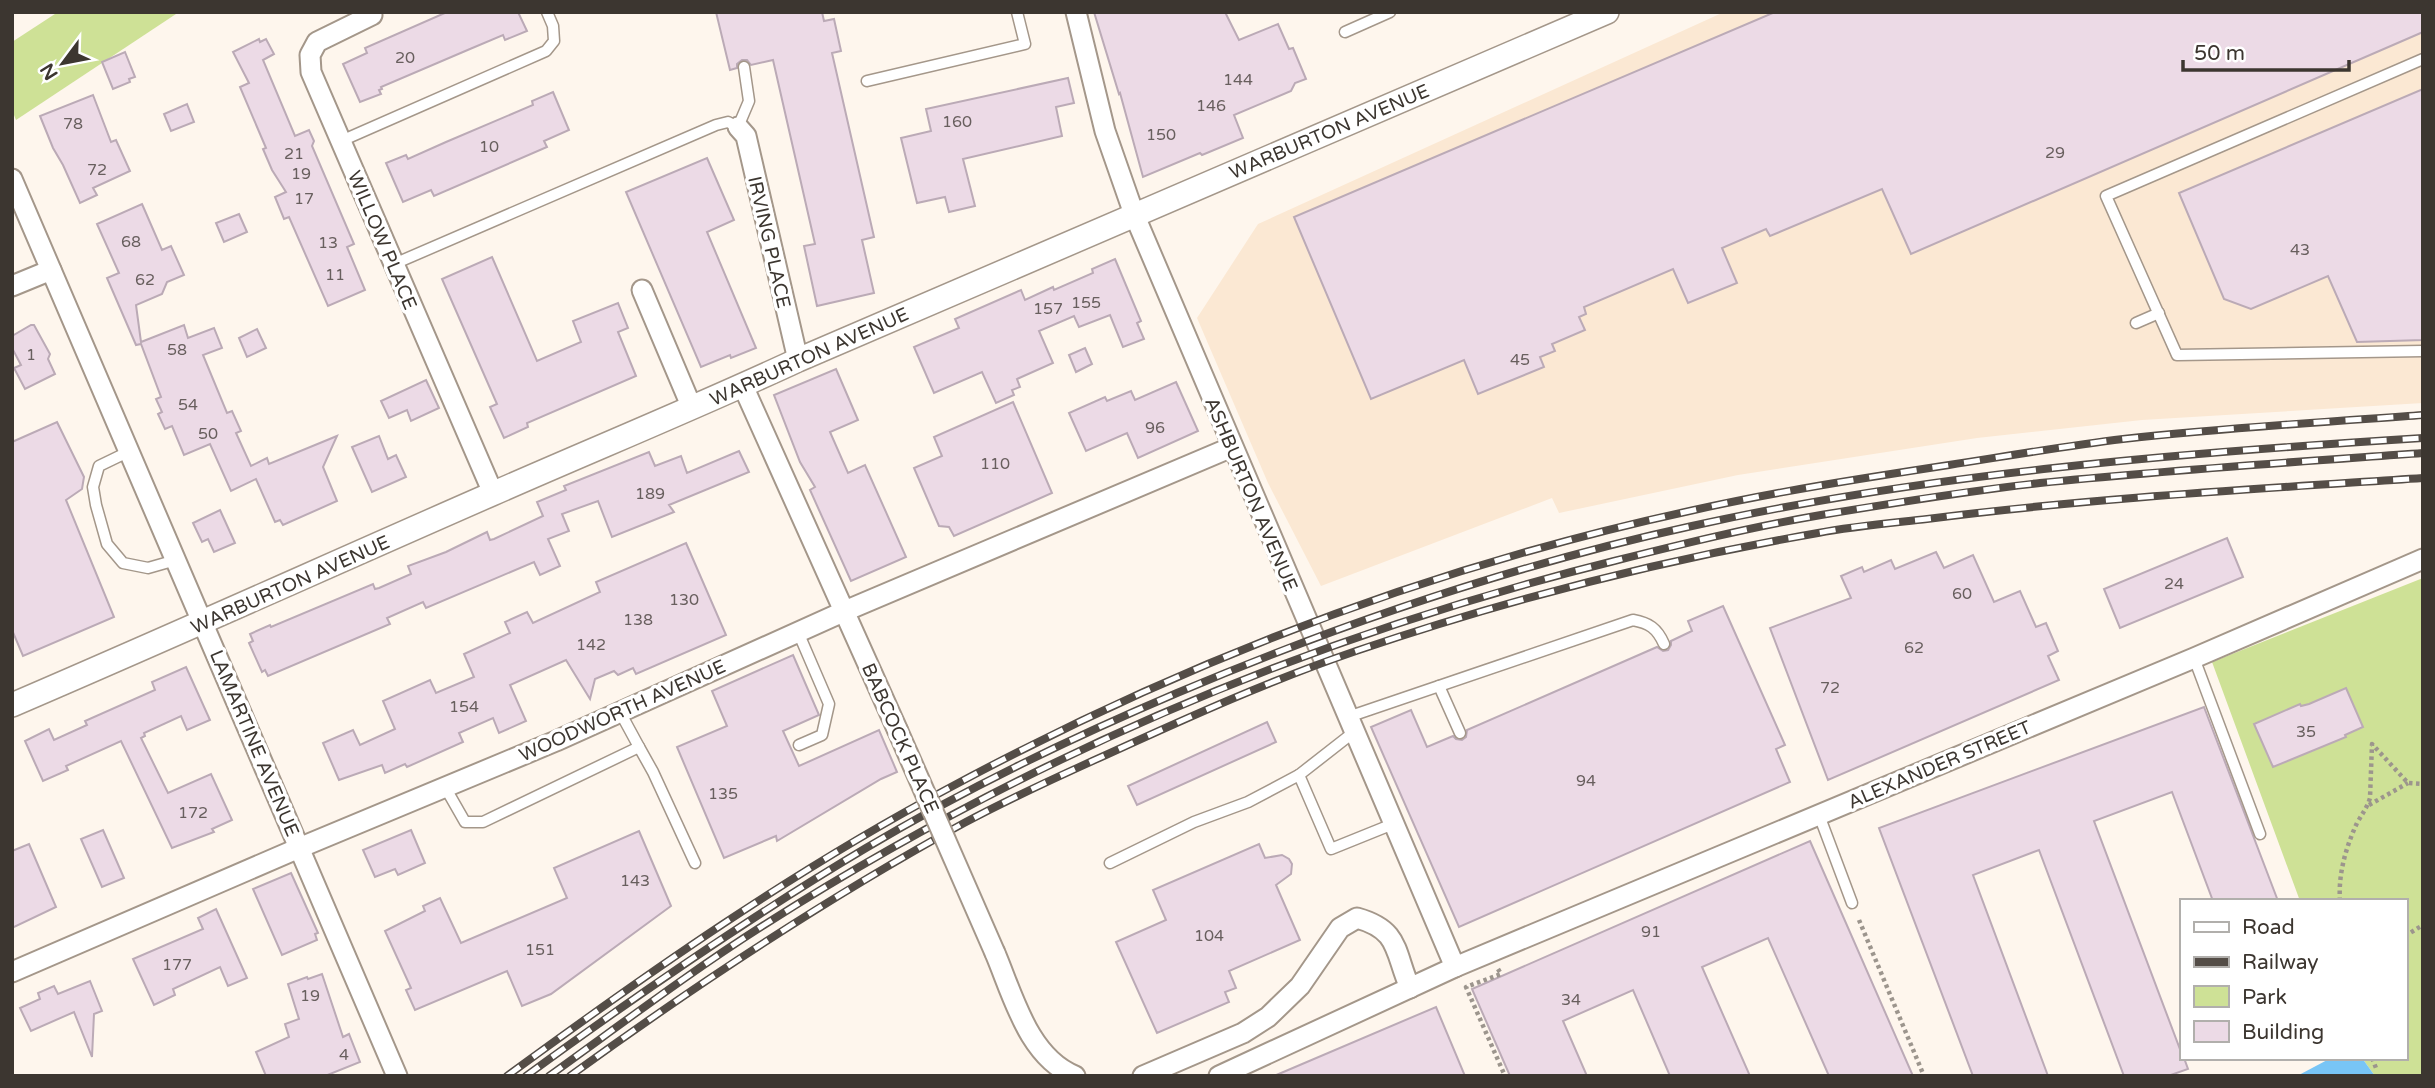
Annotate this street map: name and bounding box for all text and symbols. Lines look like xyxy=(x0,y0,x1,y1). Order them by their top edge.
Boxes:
north arrow xyxy=(28,28,98,98)
scale bar xyxy=(2183,28,2349,72)
text: 50 m xyxy=(2194,41,2245,66)
house number: 20 xyxy=(395,48,415,68)
text: N xyxy=(36,59,63,84)
house number: 144 xyxy=(1223,70,1253,90)
street label: WARBURTON AVENUE xyxy=(1226,80,1433,184)
house number: 146 xyxy=(1196,96,1226,116)
house number: 160 xyxy=(942,112,972,132)
house number: 78 xyxy=(63,114,83,134)
house number: 150 xyxy=(1146,125,1176,145)
house number: 10 xyxy=(479,137,499,157)
house number: 29 xyxy=(2045,143,2065,163)
house number: 21 xyxy=(284,144,304,164)
house number: 72 xyxy=(87,160,107,180)
house number: 19 xyxy=(291,164,311,184)
street label: WILLOW PLACE xyxy=(343,168,421,313)
street label: IRVING PLACE xyxy=(743,174,795,310)
house number: 17 xyxy=(294,189,314,209)
house number: 68 xyxy=(121,232,141,252)
house number: 13 xyxy=(318,233,338,253)
house number: 43 xyxy=(2290,240,2310,260)
house number: 11 xyxy=(325,265,345,285)
house number: 62 xyxy=(135,270,155,290)
house number: 155 xyxy=(1071,293,1101,313)
house number: 157 xyxy=(1033,299,1063,319)
street label: WARBURTON AVENUE xyxy=(707,303,912,411)
house number: 58 xyxy=(167,340,187,360)
house number: 1 xyxy=(26,345,36,365)
house number: 45 xyxy=(1510,350,1530,370)
street label: ASHBURTON AVENUE xyxy=(1200,394,1302,595)
house number: 54 xyxy=(178,395,198,415)
house number: 96 xyxy=(1145,418,1165,438)
house number: 50 xyxy=(198,424,218,444)
house number: 110 xyxy=(980,454,1010,474)
house number: 189 xyxy=(635,484,665,504)
street label: WARBURTON AVENUE xyxy=(188,531,393,639)
house number: 24 xyxy=(2164,574,2184,594)
house number: 60 xyxy=(1952,584,1972,604)
house number: 130 xyxy=(669,590,699,610)
house number: 138 xyxy=(623,610,653,630)
house number: 142 xyxy=(576,635,606,655)
house number: 62 xyxy=(1904,638,1924,658)
street label: LAMARTINE AVENUE xyxy=(205,647,303,840)
street label: WOODWORTH AVENUE xyxy=(516,655,729,766)
street label: BABCOCK PLACE xyxy=(857,660,943,817)
house number: 72 xyxy=(1820,678,1840,698)
house number: 154 xyxy=(449,697,479,717)
street label: ALEXANDER STREET xyxy=(1845,716,2035,813)
house number: 35 xyxy=(2296,722,2316,742)
house number: 94 xyxy=(1576,771,1596,791)
house number: 135 xyxy=(708,784,738,804)
house number: 172 xyxy=(178,803,208,823)
house number: 143 xyxy=(620,871,650,891)
legend xyxy=(2180,899,2407,1060)
text: Road xyxy=(2242,915,2295,940)
house number: 91 xyxy=(1641,922,1661,942)
house number: 104 xyxy=(1194,926,1224,946)
house number: 151 xyxy=(525,940,555,960)
text: Railway xyxy=(2242,950,2319,975)
house number: 177 xyxy=(162,955,192,975)
text: Park xyxy=(2242,985,2287,1010)
house number: 19 xyxy=(300,986,320,1006)
house number: 34 xyxy=(1561,990,1581,1010)
text: Building xyxy=(2242,1020,2324,1045)
house number: 4 xyxy=(339,1045,349,1065)

